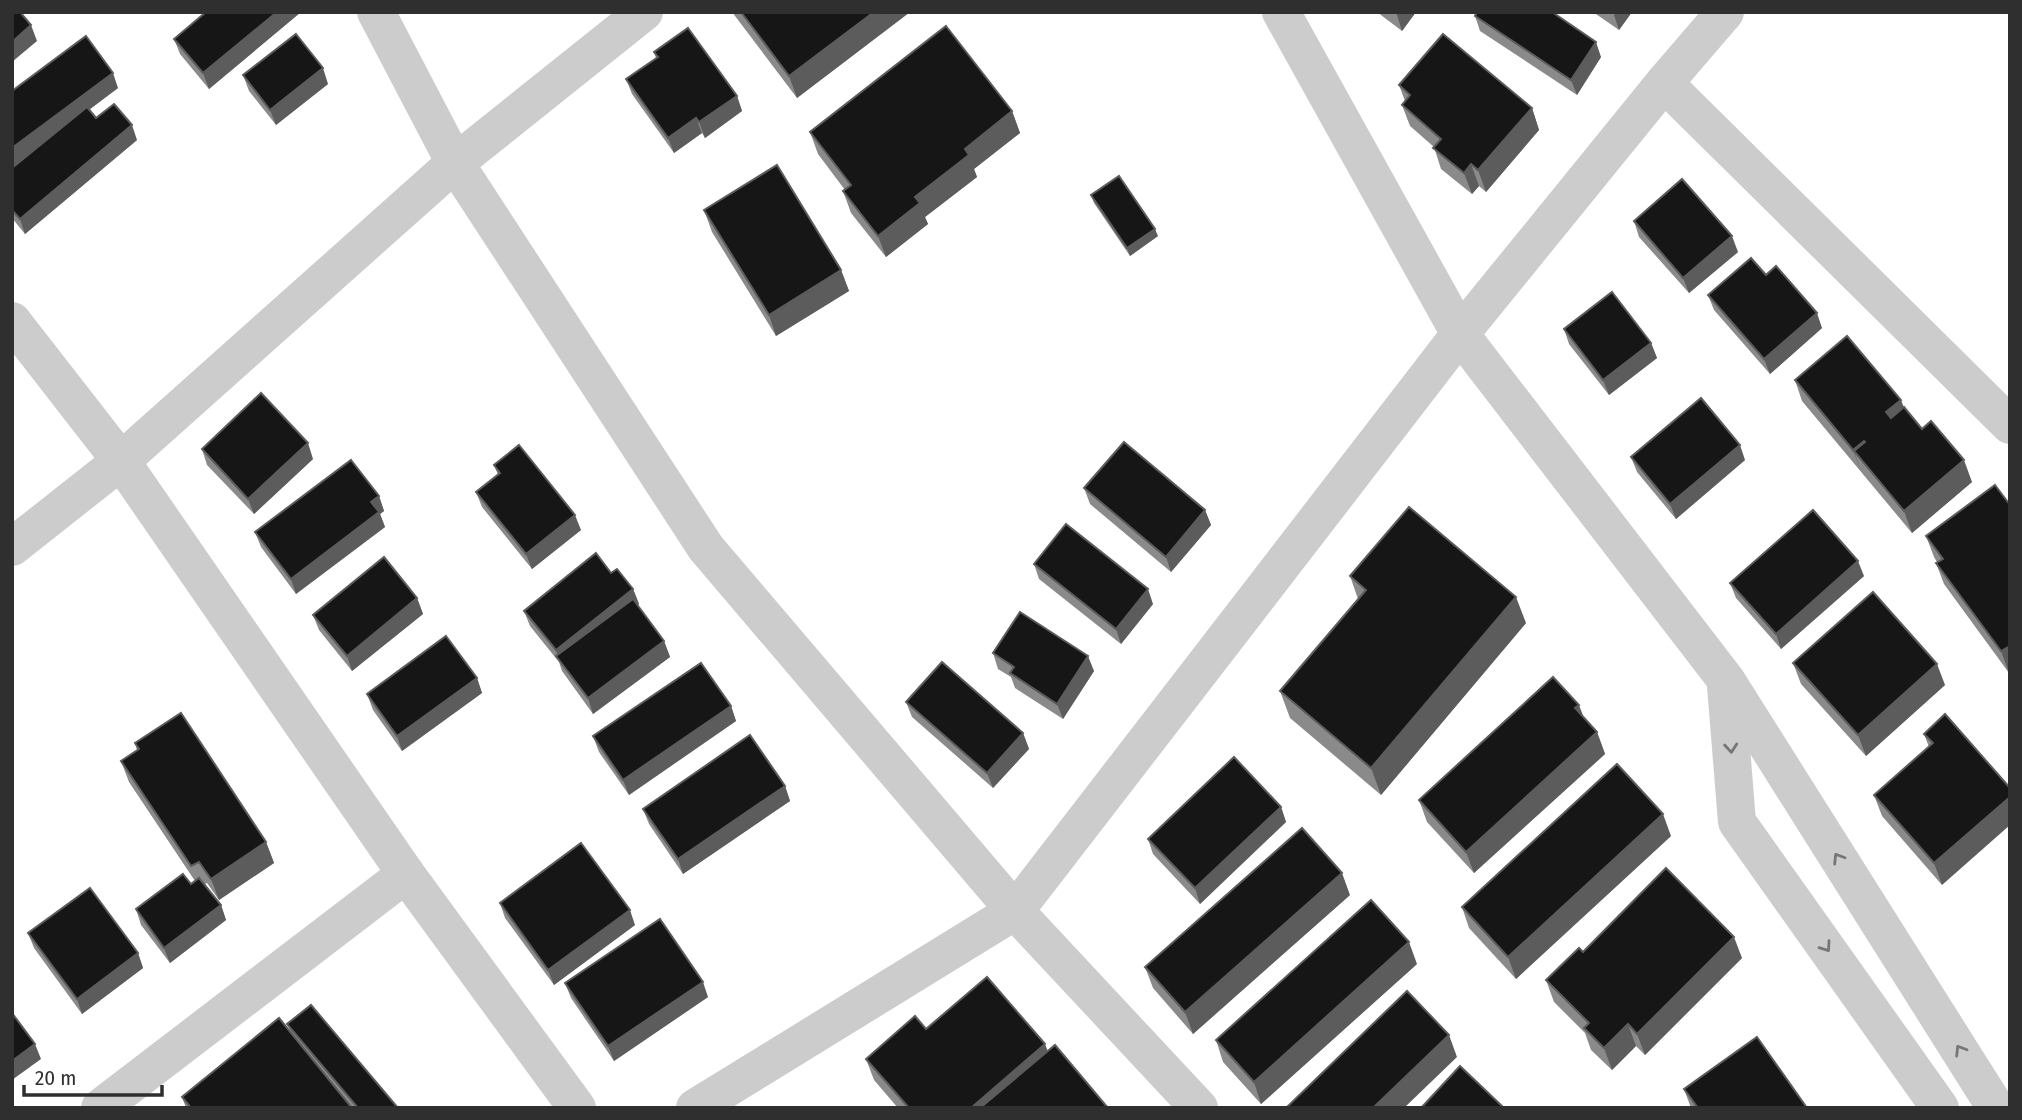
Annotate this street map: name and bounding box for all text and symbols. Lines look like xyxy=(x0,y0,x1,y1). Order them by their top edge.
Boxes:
one-way arrow xyxy=(1723,743,1738,754)
one-way arrow xyxy=(1834,853,1846,866)
one-way arrow xyxy=(1818,939,1830,952)
one-way arrow xyxy=(1955,1045,1968,1058)
scale bar xyxy=(24,1054,163,1098)
text: 20 m xyxy=(35,1065,76,1091)

